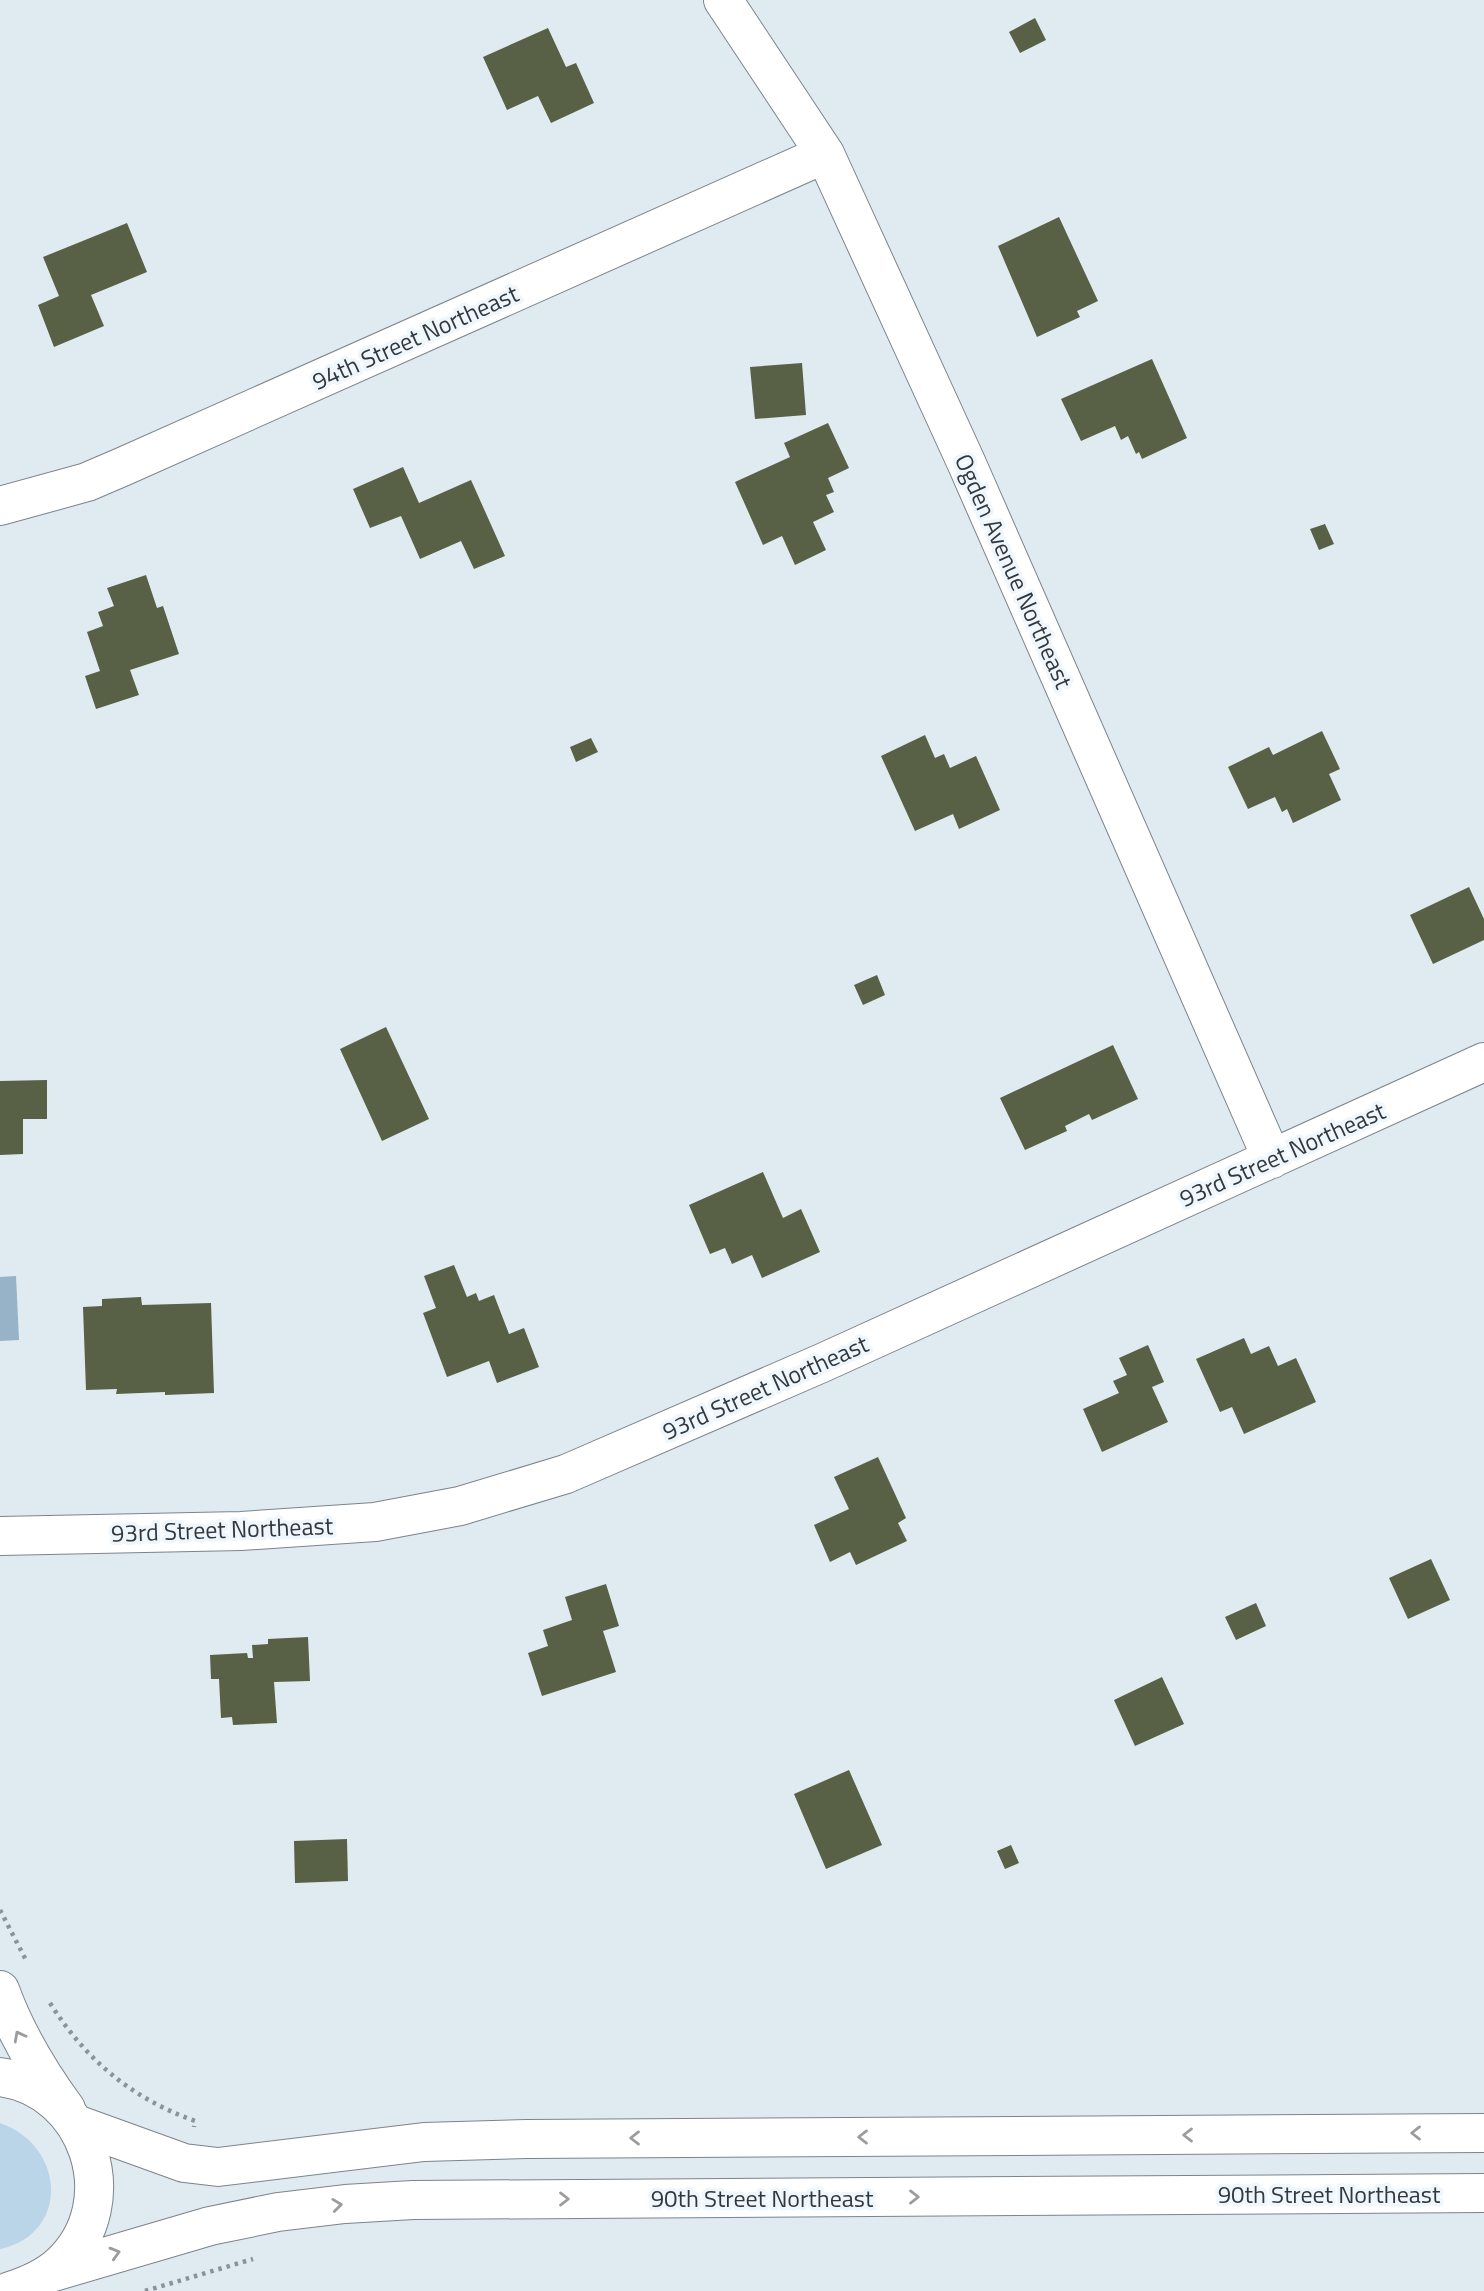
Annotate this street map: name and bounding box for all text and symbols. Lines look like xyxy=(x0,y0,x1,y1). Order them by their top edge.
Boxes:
street label: 94th Street Northeast xyxy=(306,275,525,399)
street label: Ogden Avenue Northeast xyxy=(946,448,1082,695)
street label: 93rd Street Northeast xyxy=(1173,1092,1391,1216)
street label: 93rd Street Northeast xyxy=(656,1325,874,1449)
street label: 93rd Street Northeast xyxy=(110,1507,334,1551)
one-way arrow xyxy=(13,2031,27,2043)
one-way arrow xyxy=(1410,2125,1421,2141)
one-way arrow xyxy=(1183,2127,1193,2143)
one-way arrow xyxy=(857,2129,868,2144)
one-way arrow xyxy=(630,2130,640,2146)
street label: 90th Street Northeast xyxy=(1218,2176,1441,2212)
street label: 90th Street Northeast xyxy=(651,2180,874,2216)
one-way arrow xyxy=(909,2189,920,2205)
one-way arrow xyxy=(559,2191,570,2207)
one-way arrow xyxy=(331,2197,343,2212)
one-way arrow xyxy=(109,2247,121,2262)

